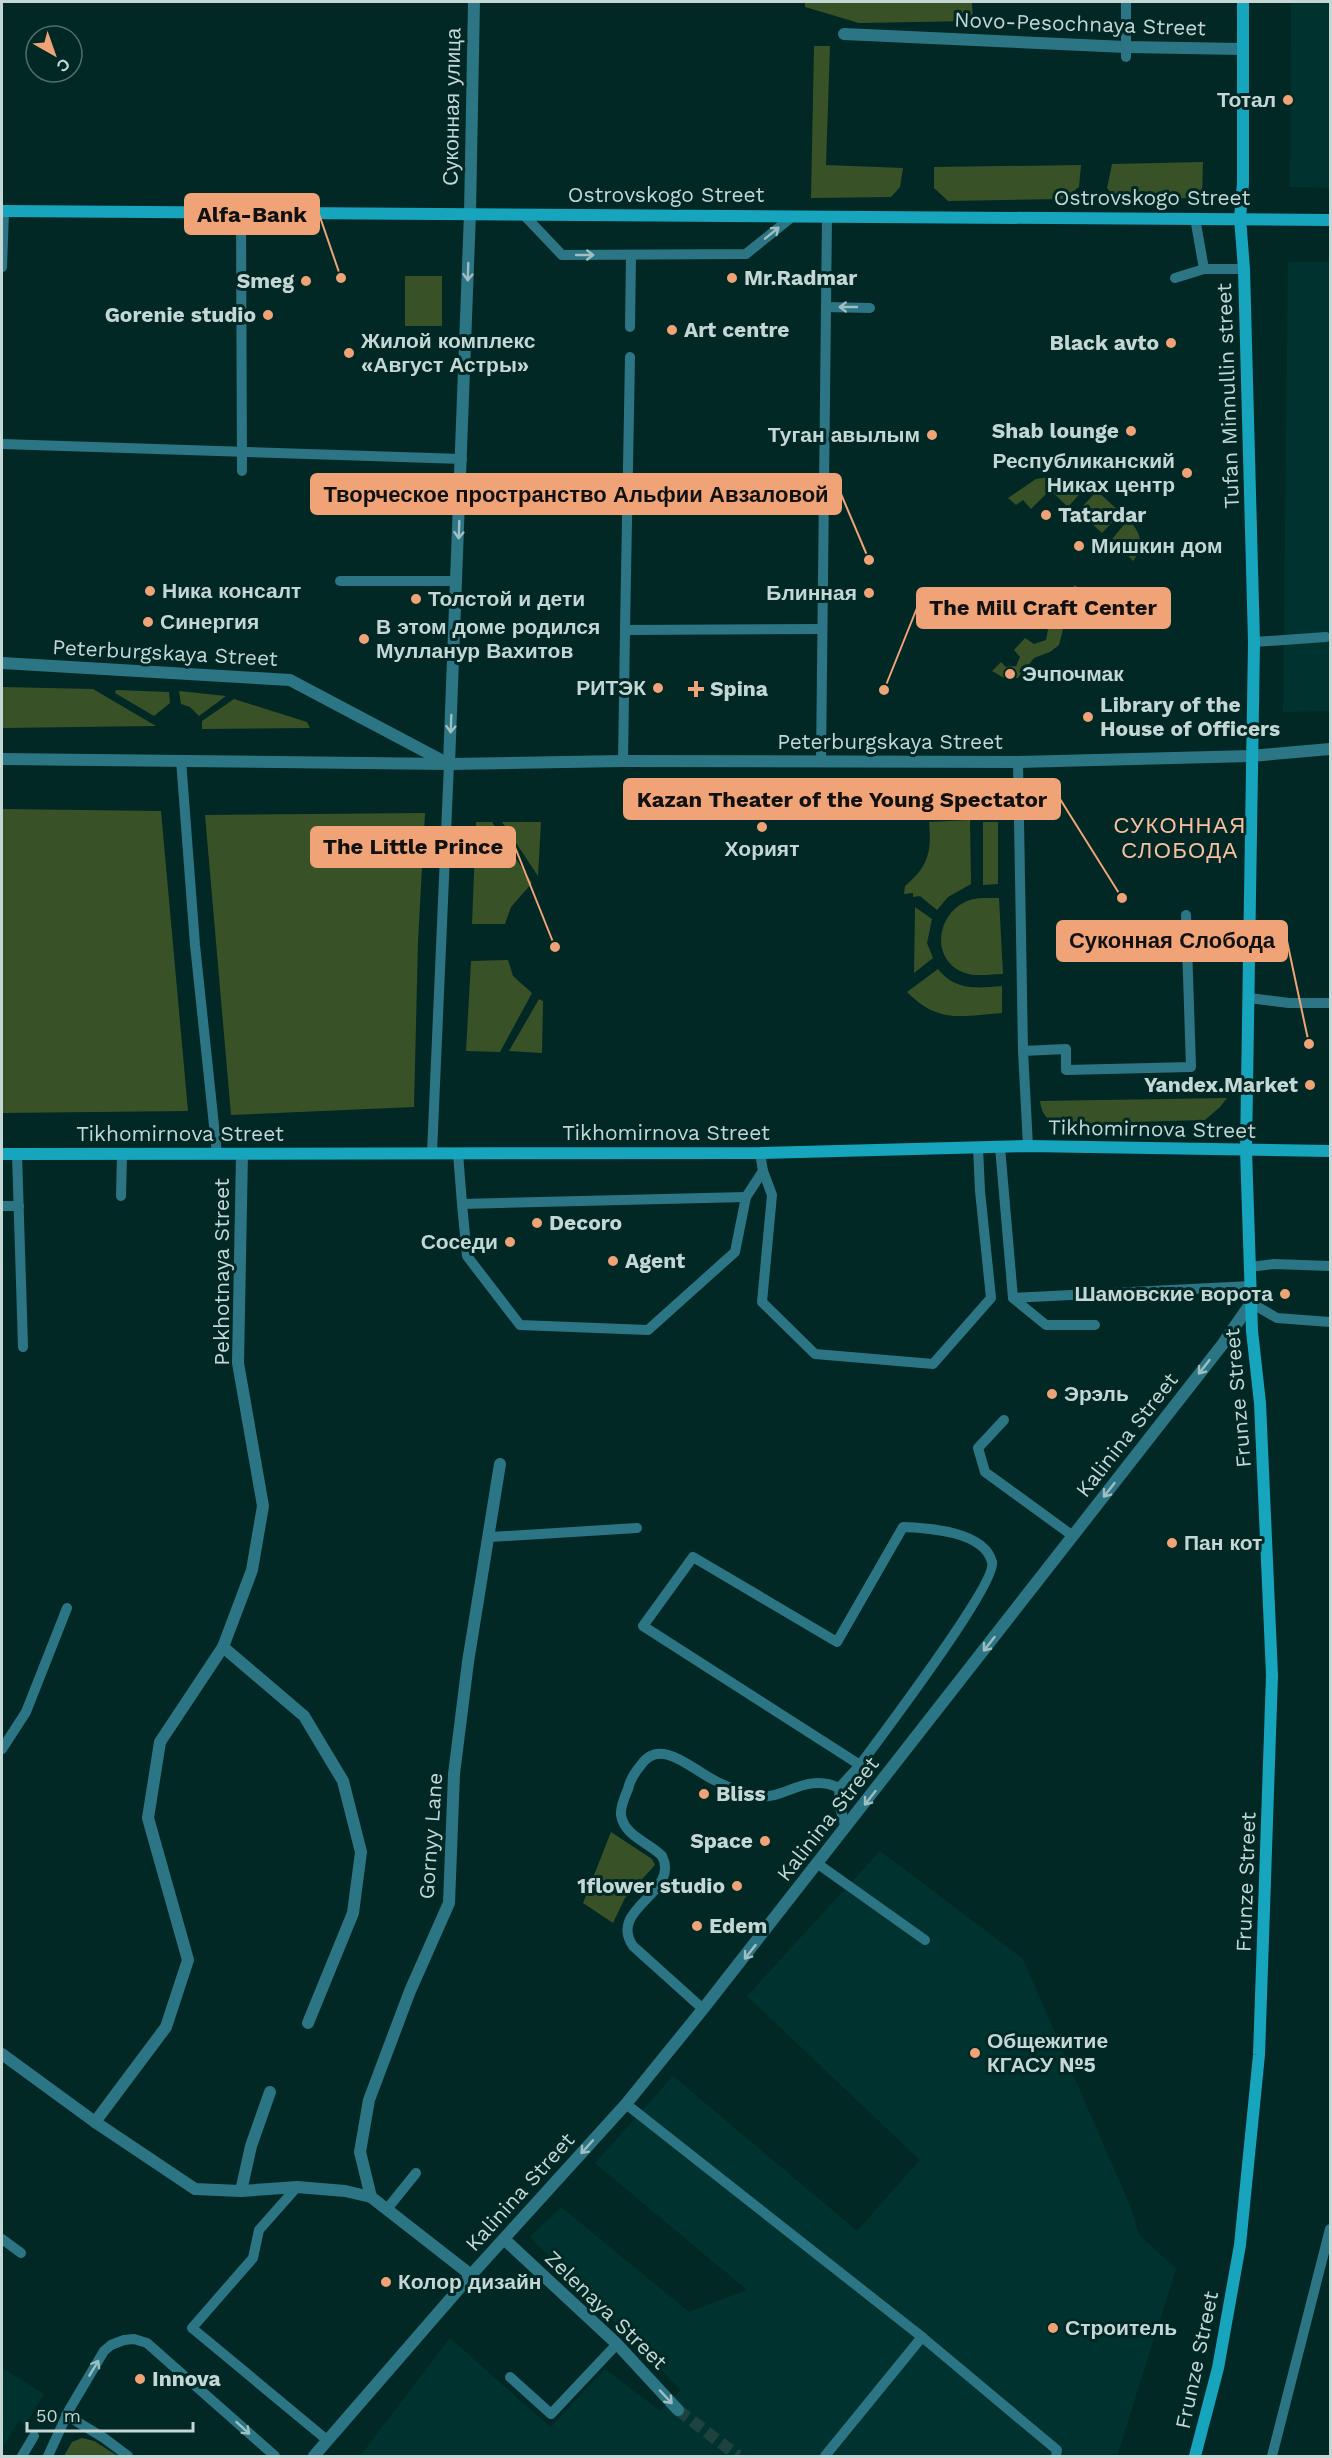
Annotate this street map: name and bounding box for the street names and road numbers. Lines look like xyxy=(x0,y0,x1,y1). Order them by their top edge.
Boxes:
street label: Novo-Pesochnaya Street xyxy=(954,7,1207,40)
street label: Суконная улица xyxy=(438,28,465,186)
street label: Ostrovskogo Street xyxy=(568,182,764,207)
street label: Ostrovskogo Street xyxy=(1054,185,1250,210)
street label: Tufan Minnullin street xyxy=(1211,283,1244,509)
street label: Peterburgskaya Street xyxy=(52,634,279,671)
street label: Peterburgskaya Street xyxy=(777,729,1003,754)
street label: Tikhomirnova Street xyxy=(1048,1114,1256,1143)
street label: Tikhomirnova Street xyxy=(562,1120,770,1145)
street label: Tikhomirnova Street xyxy=(76,1121,284,1146)
street label: Pekhotnaya Street xyxy=(209,1178,234,1366)
street label: Frunze Street xyxy=(1219,1327,1256,1469)
street label: Kalinina Street xyxy=(1070,1367,1183,1502)
street label: Kalinina Street xyxy=(771,1751,884,1886)
street label: Gornyy Lane xyxy=(414,1772,447,1900)
street label: Frunze Street xyxy=(1231,1811,1260,1952)
street label: Kalinina Street xyxy=(460,2127,579,2256)
street label: Zelenaya Street xyxy=(540,2245,673,2374)
street label: Frunze Street xyxy=(1170,2289,1223,2431)

